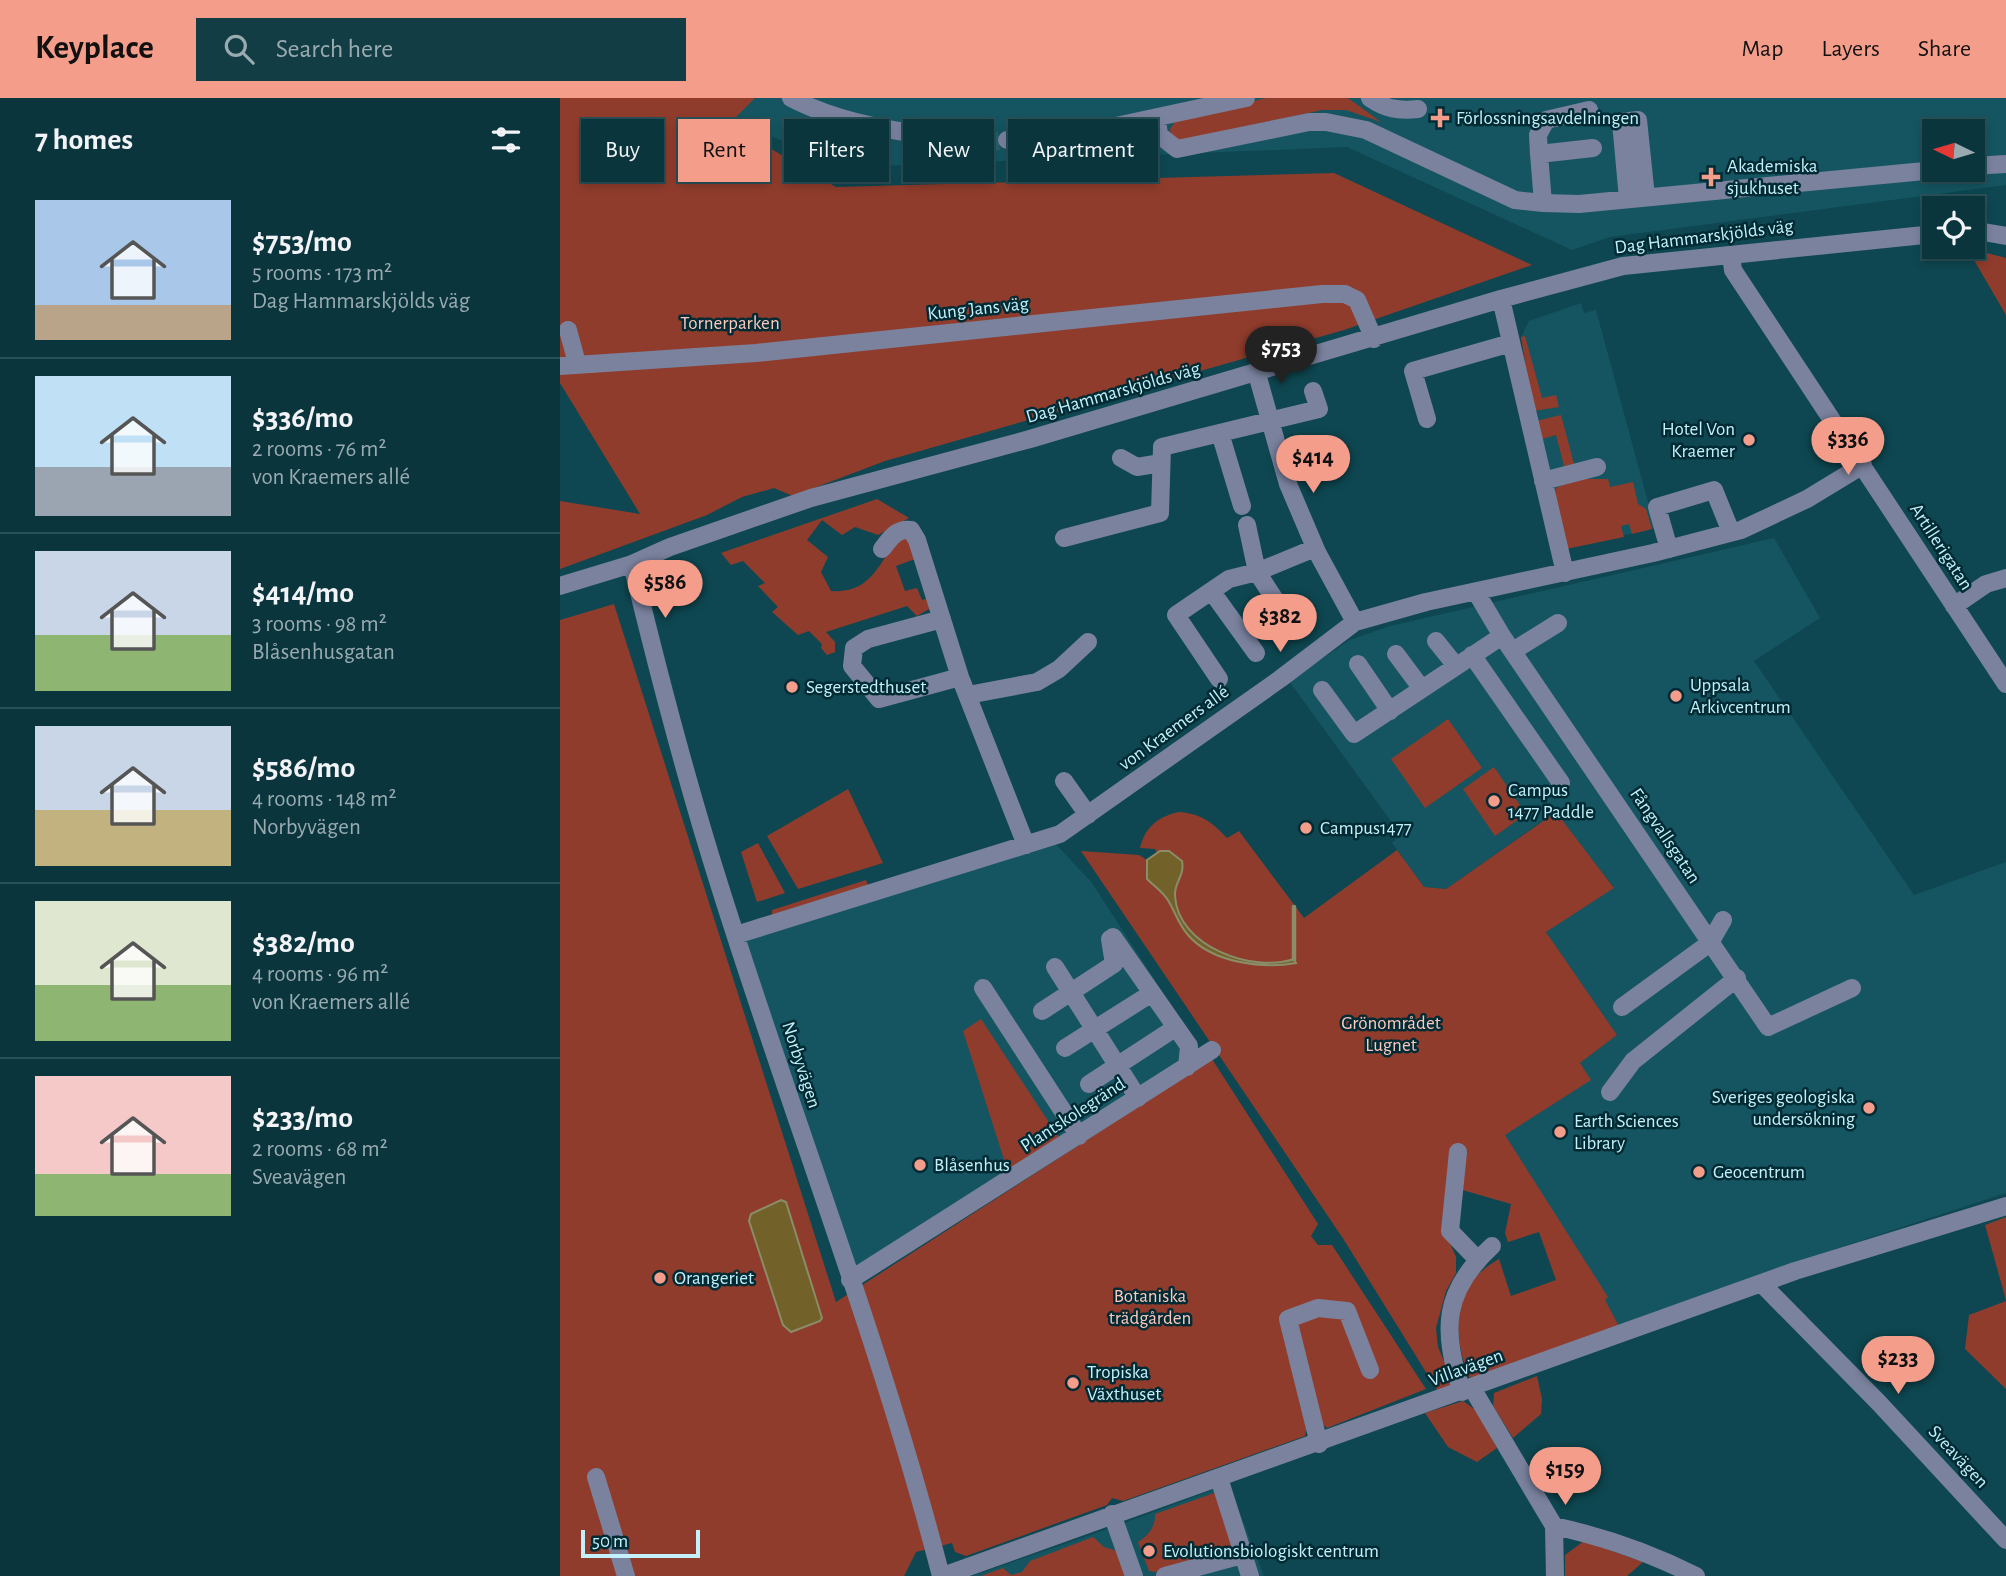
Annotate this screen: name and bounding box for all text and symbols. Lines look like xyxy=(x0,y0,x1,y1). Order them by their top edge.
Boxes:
search box xyxy=(196,18,686,81)
icon: search xyxy=(220,30,258,68)
text: Keyplace xyxy=(35,32,154,65)
text: Search here xyxy=(276,36,393,62)
text: Map xyxy=(1741,37,1783,61)
text: Layers xyxy=(1821,37,1880,61)
text: Share xyxy=(1918,37,1971,61)
marker: Förlossningsavdelningen xyxy=(1430,108,1450,128)
place label: Förlossningsavdelningen xyxy=(1456,109,1639,128)
chip: Buy xyxy=(581,119,664,182)
chip: Rent xyxy=(678,119,770,182)
chip: Filters xyxy=(784,119,889,182)
chip: New xyxy=(903,119,994,182)
chip: Apartment xyxy=(1008,119,1158,182)
north arrow xyxy=(1922,119,1984,182)
map controls xyxy=(1922,119,1985,259)
icon: filters xyxy=(487,121,525,159)
text: 7 homes xyxy=(35,125,133,155)
place label: Akademiska sjukhuset xyxy=(1727,157,1818,198)
marker: Akademiska sjukhuset xyxy=(1701,167,1721,187)
button: locate xyxy=(1922,196,1985,259)
street label: Dag Hammarskjölds väg xyxy=(1613,217,1795,257)
text: $753/mo xyxy=(252,227,352,257)
icon: home xyxy=(91,228,175,312)
text: 5 rooms · 173 m² xyxy=(252,262,392,285)
text: Dag Hammarskjölds väg xyxy=(252,290,470,313)
street label: Kung Jans väg xyxy=(926,294,1030,324)
park label: Tornerparken xyxy=(680,314,780,333)
pin: $753 xyxy=(1240,327,1322,386)
text: $753 xyxy=(1261,337,1301,360)
street label: Dag Hammarskjölds väg xyxy=(1024,359,1203,427)
text: $336/mo xyxy=(252,403,353,433)
icon: home xyxy=(91,404,175,488)
pin: $336 xyxy=(1807,418,1889,477)
place label: Hotel Von Kraemer xyxy=(1662,420,1735,461)
text: $336 xyxy=(1827,428,1869,451)
marker: Hotel Von Kraemer xyxy=(1741,432,1757,448)
pin: $414 xyxy=(1272,436,1354,495)
text: 2 rooms · 76 m² xyxy=(252,438,386,461)
text: $414 xyxy=(1292,446,1334,469)
text: von Kraemers allé xyxy=(252,466,410,489)
street label: Artillerigatan xyxy=(1906,500,1976,594)
pin: $586 xyxy=(624,560,706,620)
text: $586 xyxy=(644,571,686,594)
text: $414/mo xyxy=(252,578,354,608)
icon: home xyxy=(91,579,175,663)
pin: $382 xyxy=(1239,594,1321,654)
text: $382 xyxy=(1259,605,1301,628)
text: 3 rooms · 98 m² xyxy=(252,613,387,636)
text: Blåsenhusgatan xyxy=(252,641,395,664)
place label: Uppsala Arkivcentrum xyxy=(1690,676,1791,717)
place label: Segerstedthuset xyxy=(806,678,926,697)
marker: Segerstedthuset xyxy=(784,679,800,695)
street label: von Kraemers allé xyxy=(1116,682,1232,774)
marker: Uppsala Arkivcentrum xyxy=(1668,688,1684,704)
text: $586/mo xyxy=(252,753,355,783)
icon: home xyxy=(91,754,175,838)
place label: Campus 1477 Paddle xyxy=(1508,781,1594,822)
street label: Fångvallsgatan xyxy=(1626,785,1704,887)
text: 4 rooms · 148 m² xyxy=(252,788,397,811)
marker: Campus 1477 Paddle xyxy=(1486,793,1502,809)
text: Norbyvägen xyxy=(252,816,361,839)
place label: Campus1477 xyxy=(1320,819,1412,838)
marker: Campus1477 xyxy=(1298,820,1314,836)
text: $382/mo xyxy=(252,928,355,958)
icon: home xyxy=(91,929,175,1013)
text: 4 rooms · 96 m² xyxy=(252,963,388,986)
text: von Kraemers allé xyxy=(252,991,410,1014)
park label: Grönområdet Lugnet xyxy=(1341,1014,1441,1055)
street label: Norbyvägen xyxy=(778,1019,824,1111)
street label: Plantskolegränd xyxy=(1017,1074,1129,1156)
place label: Sveriges geologiska undersökning xyxy=(1712,1088,1856,1129)
marker: Sveriges geologiska undersökning xyxy=(1861,1100,1877,1116)
text: $233/mo xyxy=(252,1103,353,1133)
icon: home xyxy=(91,1104,175,1188)
place label: Earth Sciences Library xyxy=(1574,1112,1679,1153)
marker: Earth Sciences Library xyxy=(1552,1124,1568,1140)
text: 2 rooms · 68 m² xyxy=(252,1138,388,1161)
place label: Blåsenhus xyxy=(934,1156,1010,1175)
marker: Blåsenhus xyxy=(912,1157,928,1173)
place label: Geocentrum xyxy=(1713,1163,1805,1182)
marker: Geocentrum xyxy=(1691,1164,1707,1180)
text: Sveavägen xyxy=(252,1166,346,1189)
place label: Orangeriet xyxy=(674,1269,754,1288)
marker: Orangeriet xyxy=(652,1270,668,1286)
park label: Botaniska trädgården xyxy=(1109,1287,1191,1328)
pin: $233 xyxy=(1857,1336,1939,1396)
street label: Villavägen xyxy=(1426,1346,1506,1390)
text: $233 xyxy=(1877,1347,1919,1370)
place label: Tropiska Växthuset xyxy=(1087,1363,1161,1404)
marker: Tropiska Växthuset xyxy=(1065,1375,1081,1391)
street label: Sveavägen xyxy=(1924,1422,1992,1492)
pin: $159 xyxy=(1524,1448,1606,1507)
text: $159 xyxy=(1545,1458,1585,1481)
scale bar xyxy=(581,1527,700,1559)
text: 50 m xyxy=(592,1532,628,1551)
place label: Evolutionsbiologiskt centrum xyxy=(1163,1542,1379,1561)
marker: Evolutionsbiologiskt centrum xyxy=(1141,1543,1157,1559)

